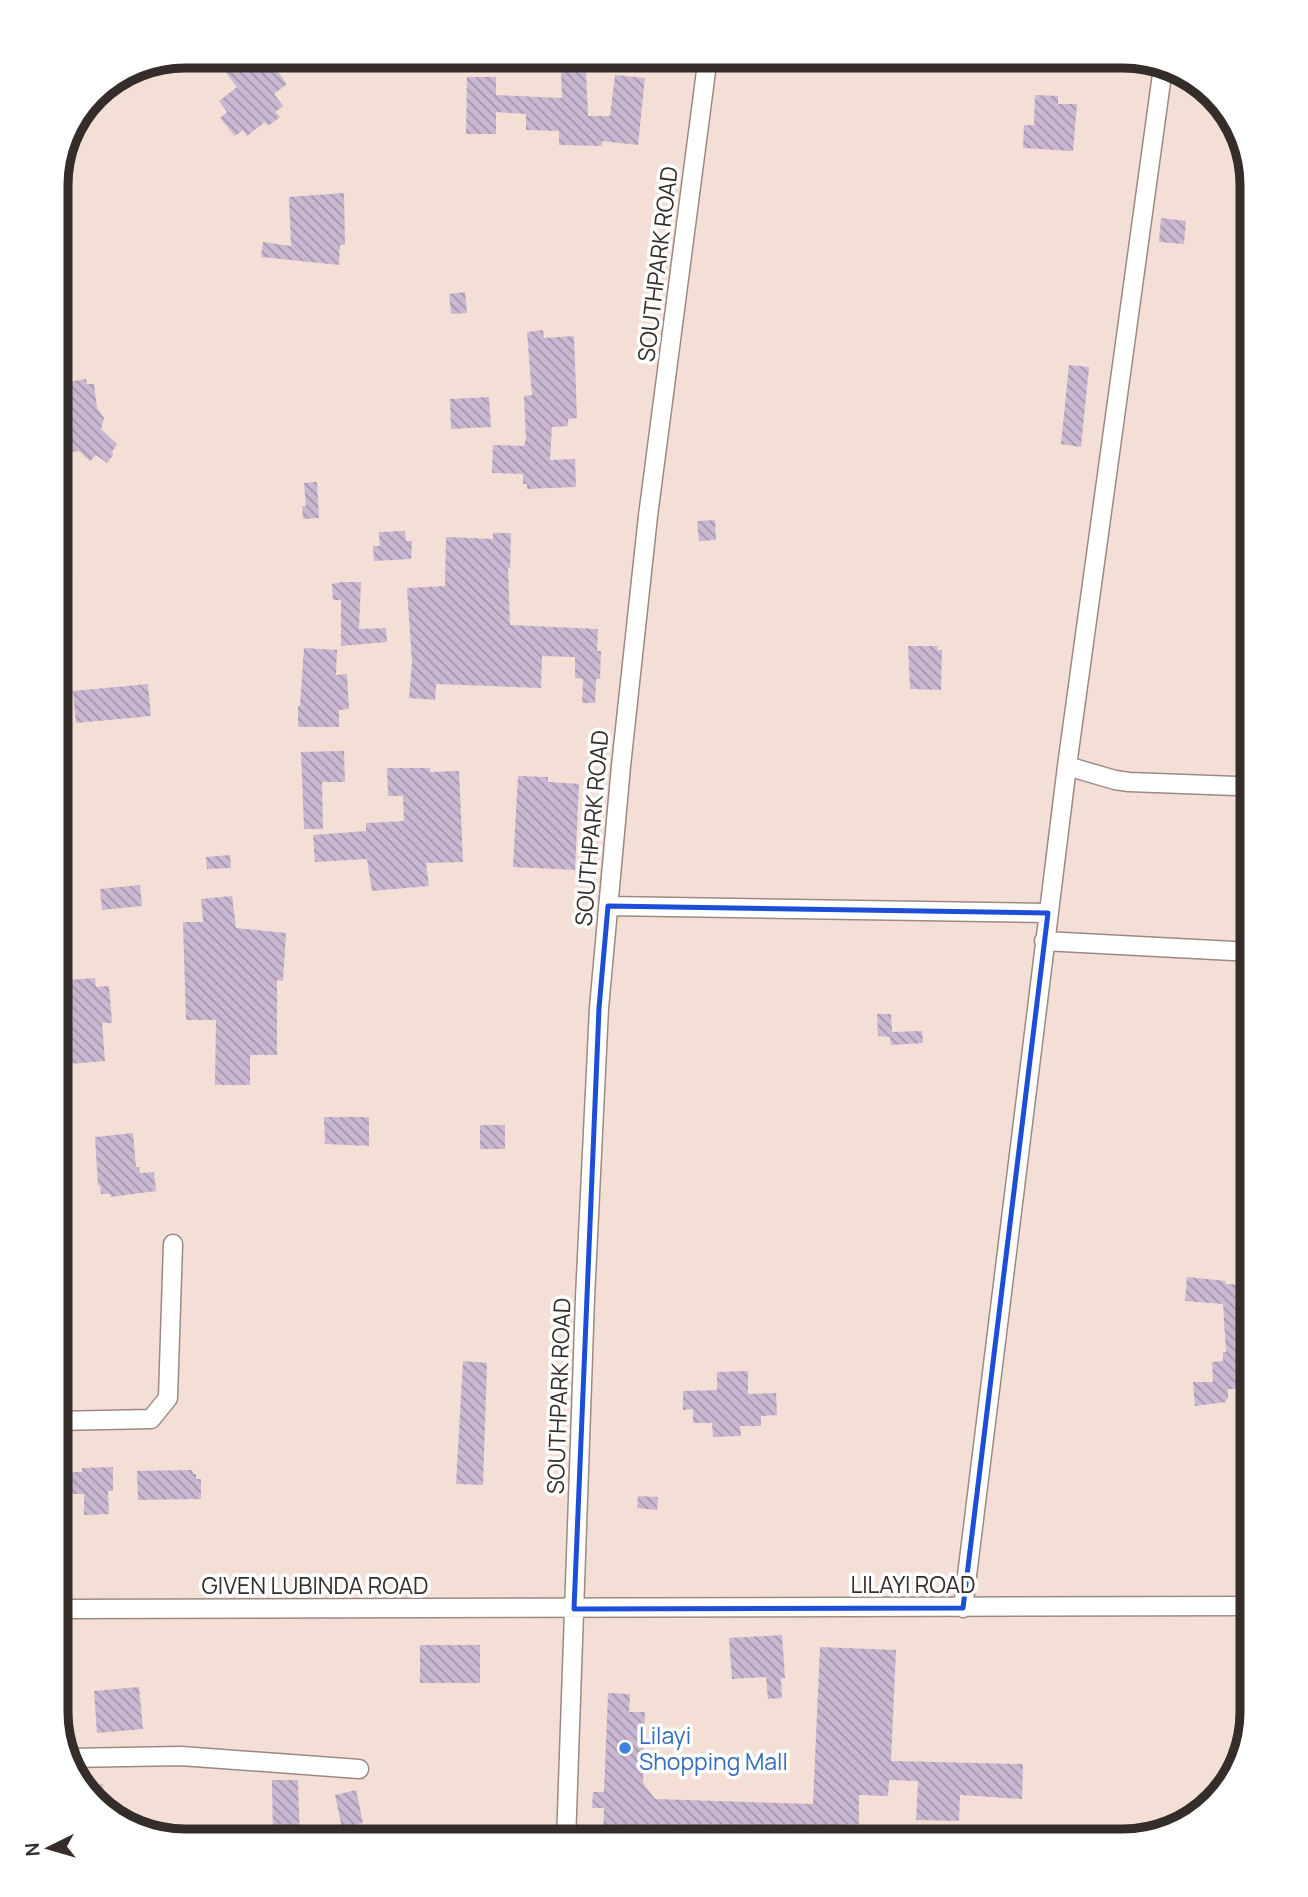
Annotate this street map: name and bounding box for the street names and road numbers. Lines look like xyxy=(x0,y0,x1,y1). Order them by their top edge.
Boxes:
street label: SOUTHPARK ROAD xyxy=(629,164,685,364)
street label: SOUTHPARK ROAD xyxy=(566,729,616,927)
street label: SOUTHPARK ROAD xyxy=(539,1297,577,1495)
street label: LILAYI ROAD xyxy=(850,1568,976,1600)
street label: GIVEN LUBINDA ROAD xyxy=(202,1569,428,1601)

